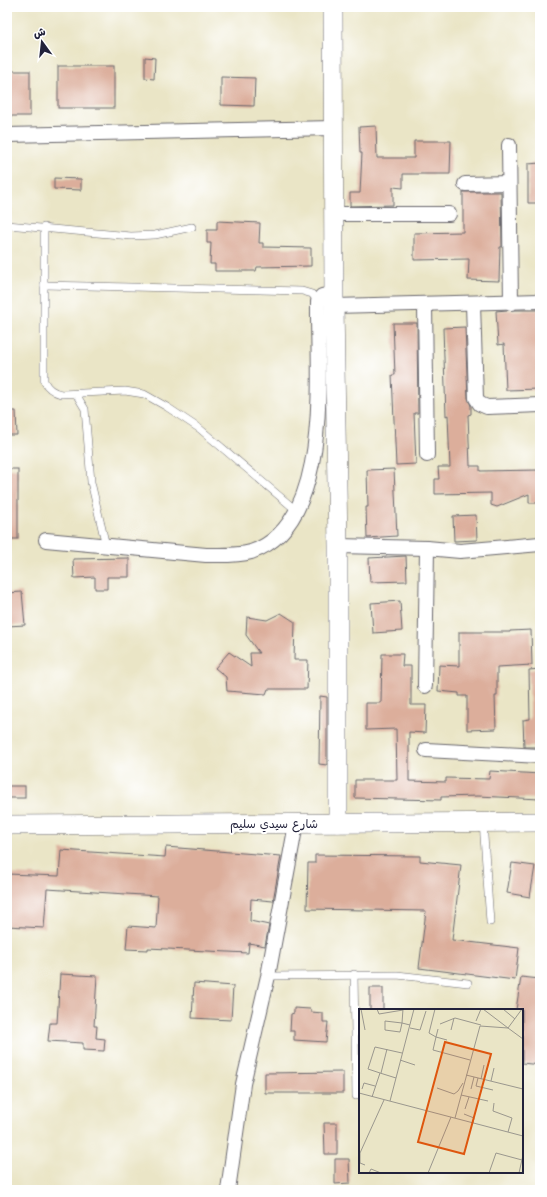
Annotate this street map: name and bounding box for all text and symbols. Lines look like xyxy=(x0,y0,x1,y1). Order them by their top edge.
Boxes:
north arrow xyxy=(22,22,62,62)
text: ش xyxy=(31,23,47,41)
street label: شارع سيدي سليم xyxy=(230,815,318,833)
inset map xyxy=(359,1009,523,1173)

